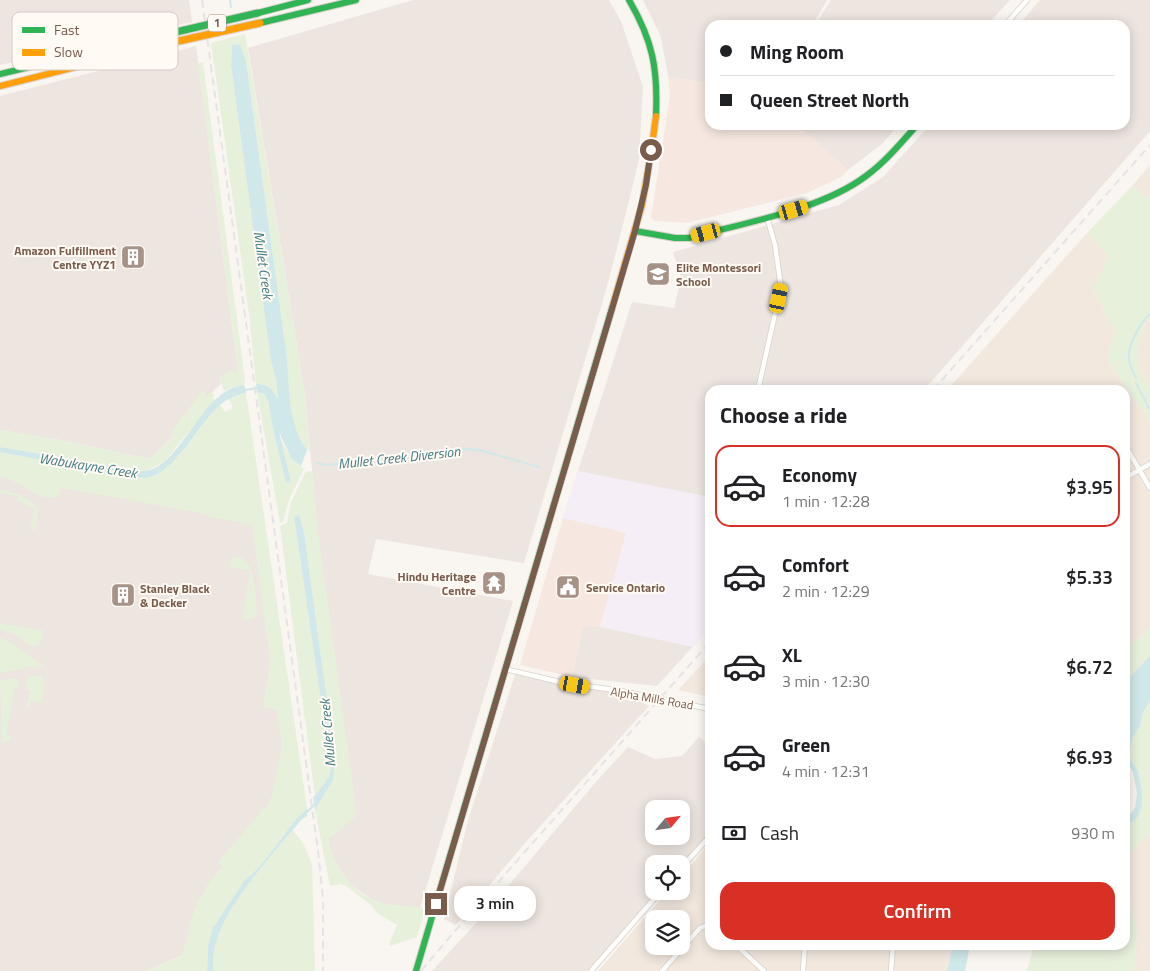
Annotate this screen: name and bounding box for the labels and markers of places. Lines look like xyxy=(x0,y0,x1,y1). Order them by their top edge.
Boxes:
place label: Amazon Fulfillment Centre YYZ1 xyxy=(14,241,117,274)
building icon: Amazon Fulfillment Centre YYZ1 xyxy=(120,244,146,270)
place label: Elite Montessori School xyxy=(676,258,761,291)
school or university icon: Elite Montessori School xyxy=(645,261,671,287)
place label: Hindu Heritage Centre xyxy=(398,567,476,600)
temple icon: Hindu Heritage Centre xyxy=(481,570,507,596)
public building icon: Service Ontario xyxy=(555,574,581,600)
place label: Service Ontario xyxy=(586,578,665,597)
place label: Stanley Black & Decker xyxy=(140,579,211,612)
building icon: Stanley Black & Decker xyxy=(110,582,136,608)

